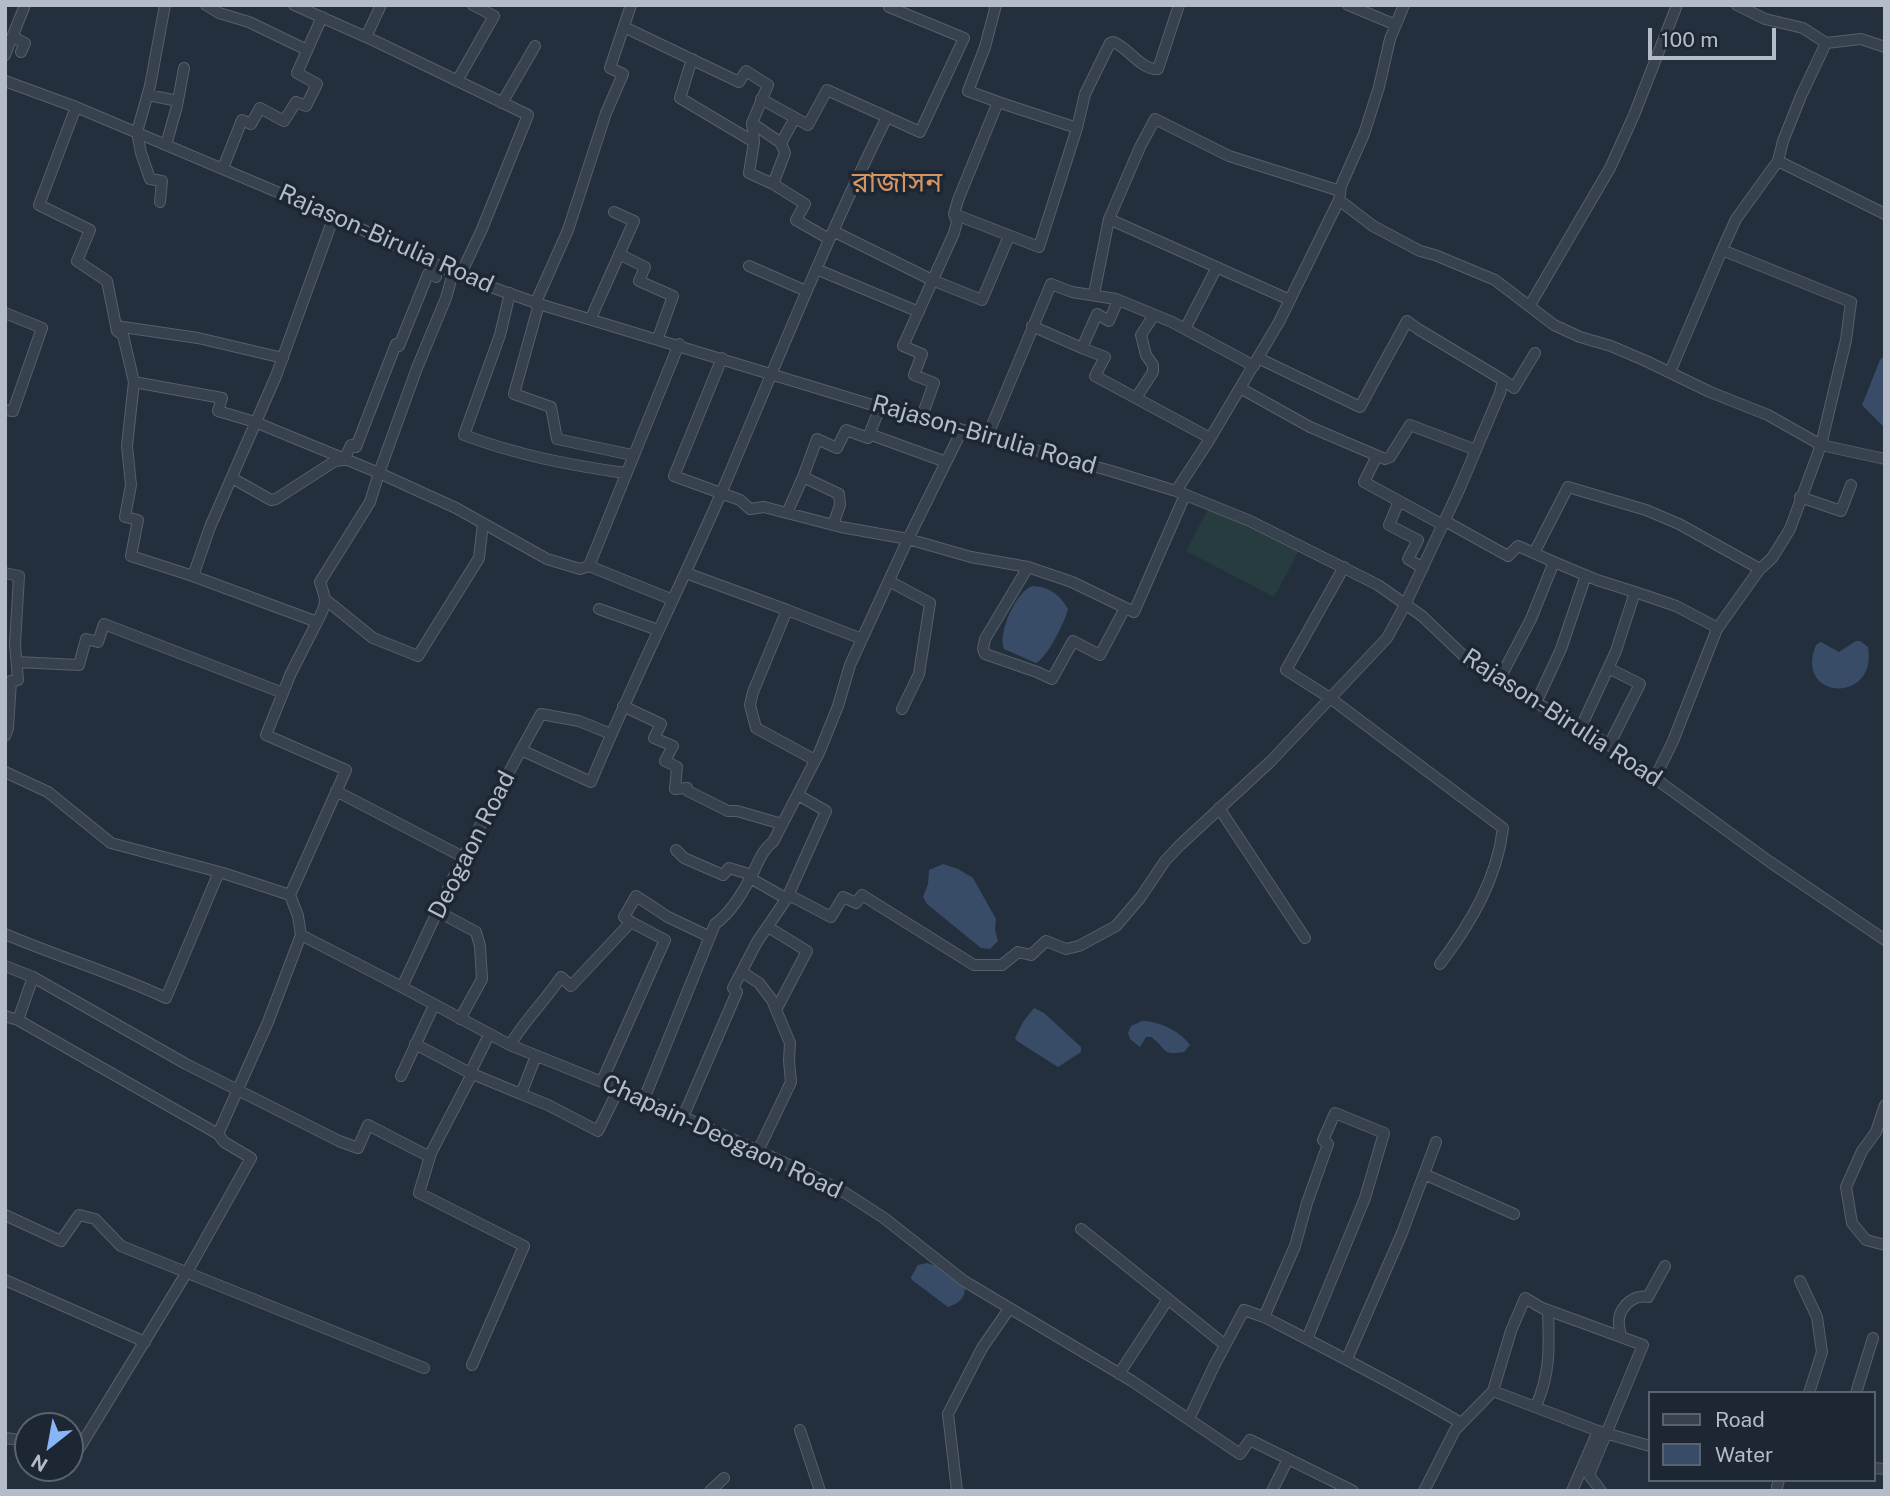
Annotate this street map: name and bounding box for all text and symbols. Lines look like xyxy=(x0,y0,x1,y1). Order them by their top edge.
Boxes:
scale bar xyxy=(1652,14,1780,58)
text: 100 m xyxy=(1661,27,1718,52)
district label: রাজাসন xyxy=(852,166,942,200)
street label: Rajason-Birulia Road xyxy=(274,179,498,299)
street label: Rajason-Birulia Road xyxy=(869,389,1099,481)
street label: Rajason-Birulia Road xyxy=(1457,643,1667,793)
street label: Deogaon Road xyxy=(422,766,522,924)
street label: Chapain-Deogaon Road xyxy=(597,1069,847,1205)
legend xyxy=(1648,1391,1876,1482)
text: Road xyxy=(1715,1407,1765,1432)
north arrow xyxy=(14,1412,84,1482)
text: Water xyxy=(1715,1442,1773,1467)
text: N xyxy=(27,1450,51,1477)

